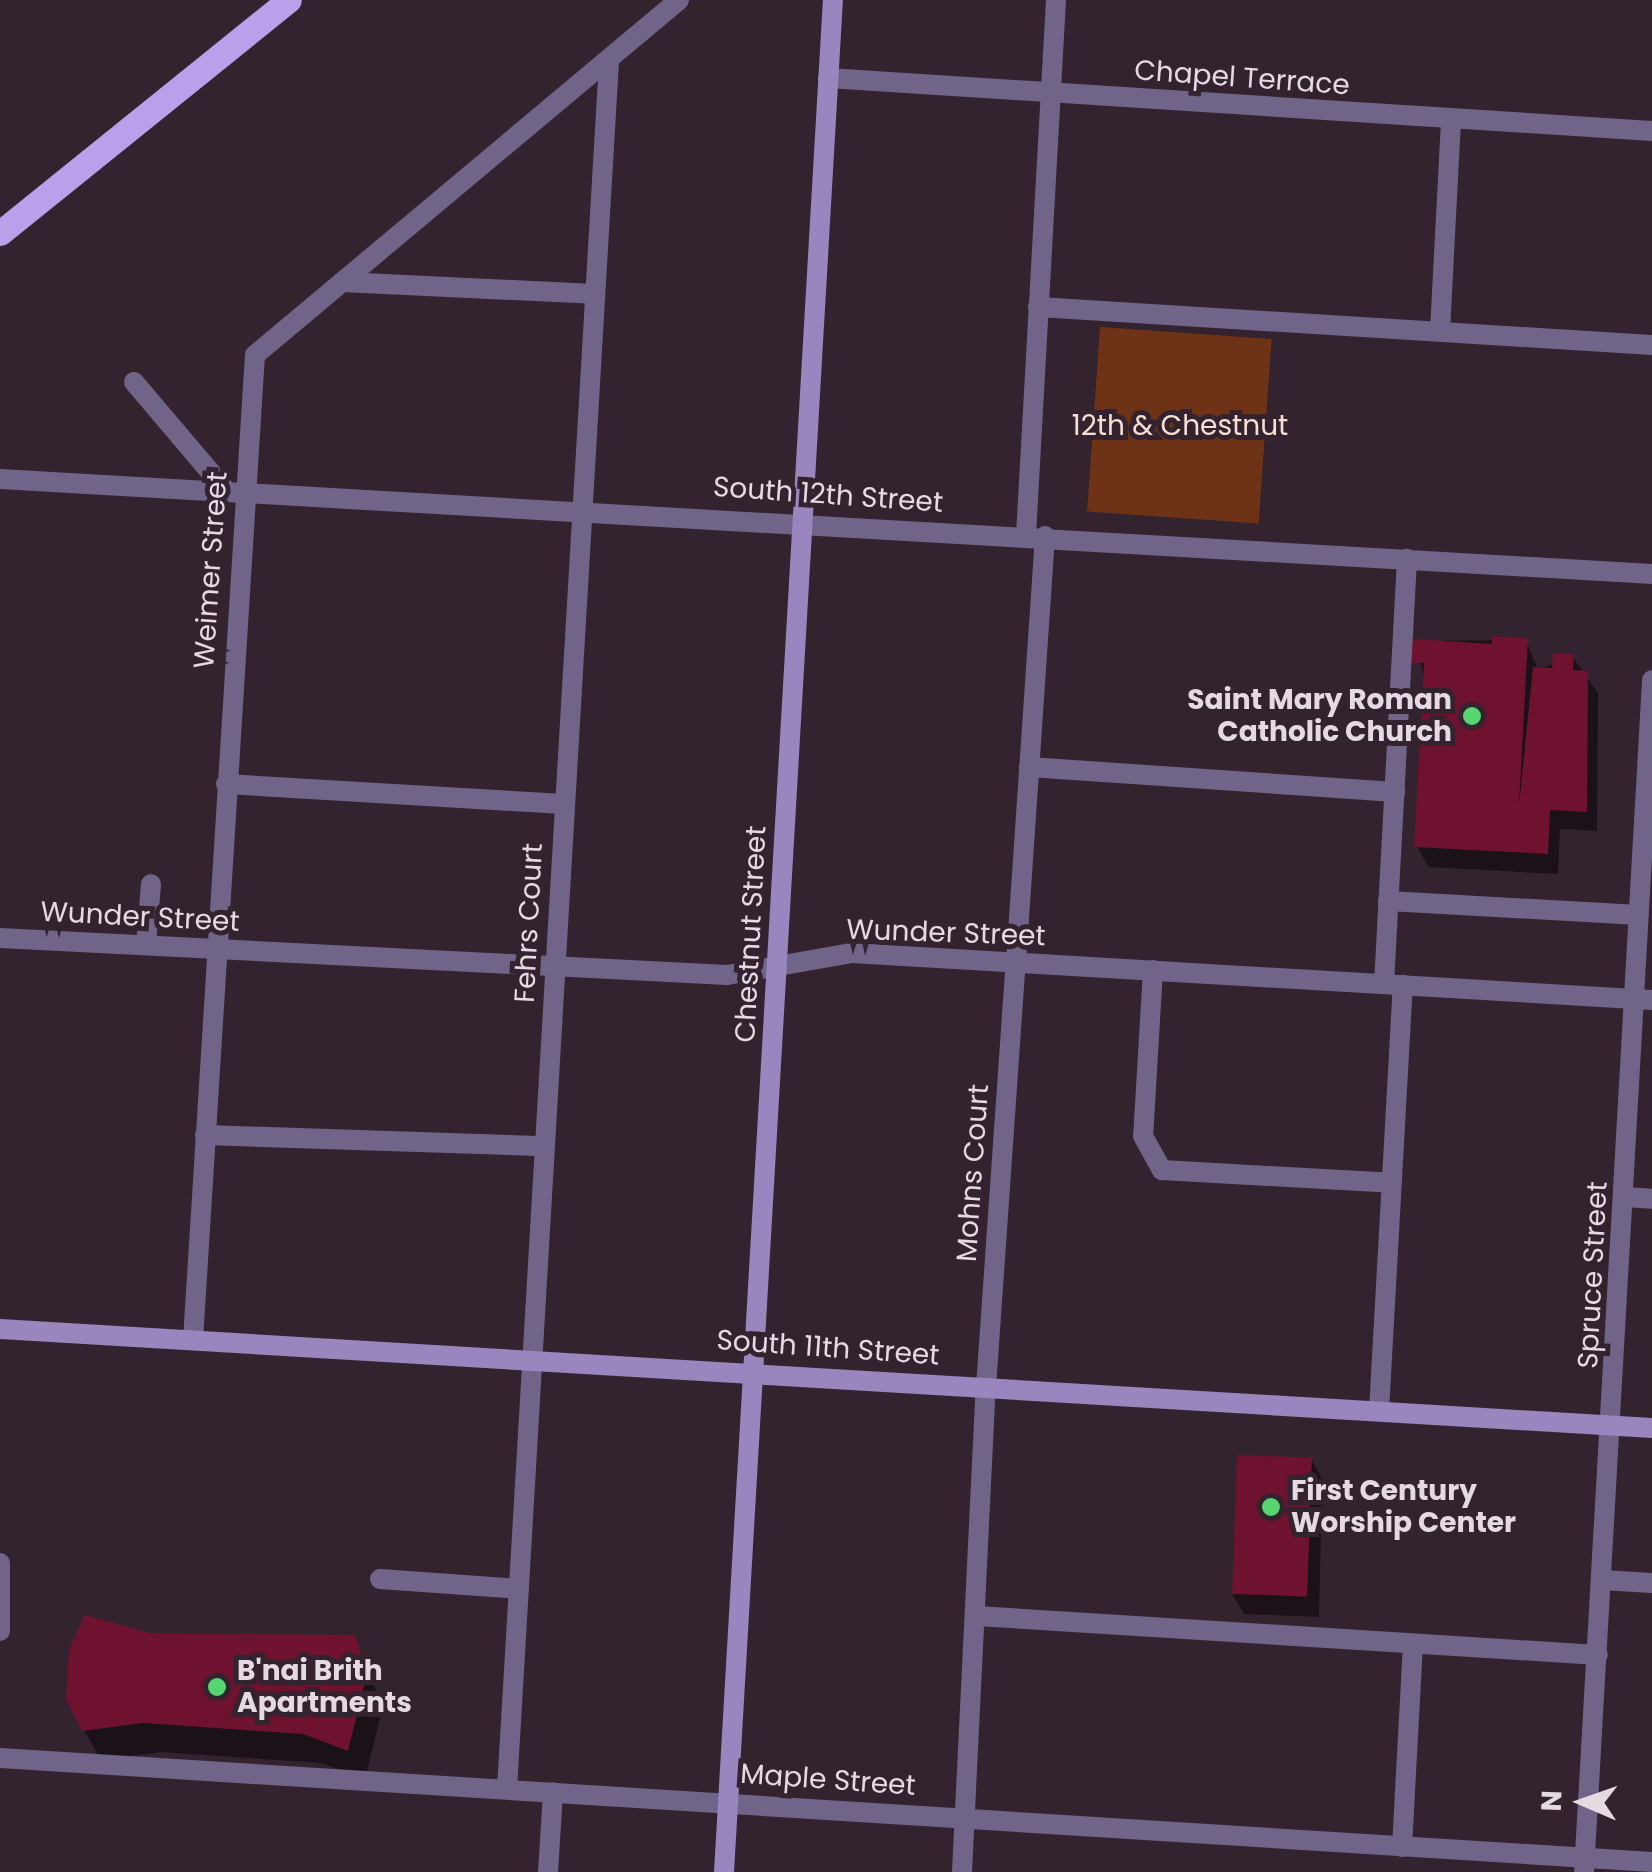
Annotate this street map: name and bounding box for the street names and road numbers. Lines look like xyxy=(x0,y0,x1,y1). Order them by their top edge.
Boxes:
street label: Chapel Terrace xyxy=(1133,54,1351,102)
street label: Weimer Street xyxy=(187,470,235,670)
street label: South 12th Street xyxy=(712,470,944,520)
street label: Chestnut Street xyxy=(729,825,773,1043)
street label: Fehrs Court xyxy=(508,842,550,1004)
street label: Wunder Street xyxy=(40,895,240,939)
street label: Wunder Street xyxy=(846,913,1046,953)
street label: Mohns Court xyxy=(950,1083,996,1263)
street label: Spruce Street xyxy=(1571,1180,1615,1370)
street label: South 11th Street xyxy=(715,1323,941,1373)
street label: Maple Street xyxy=(739,1757,917,1803)

